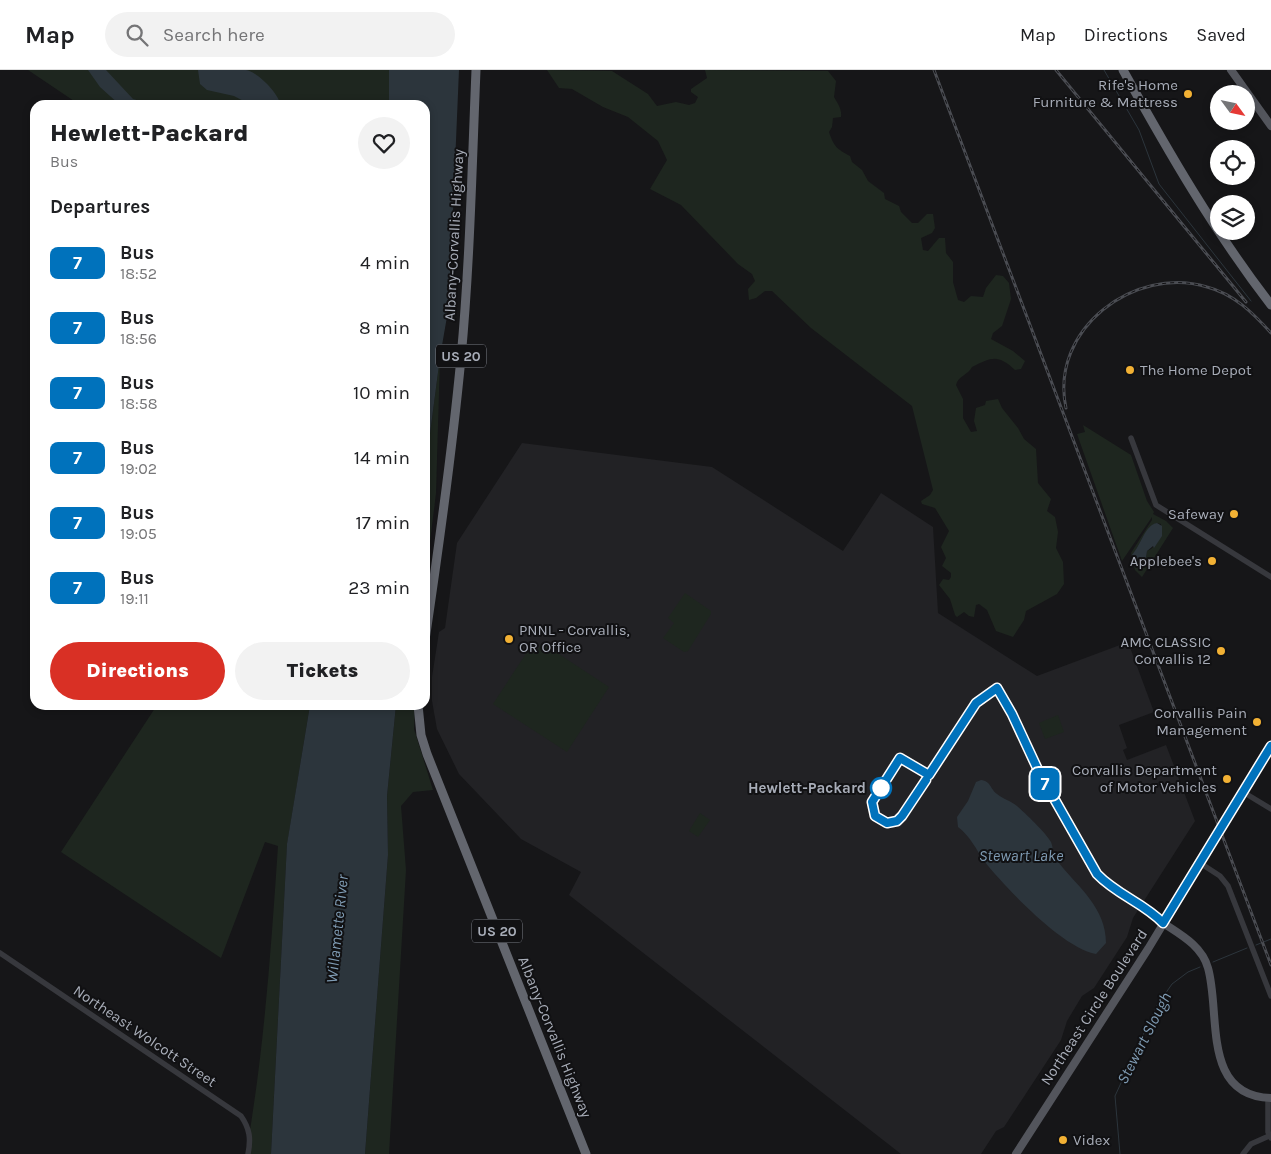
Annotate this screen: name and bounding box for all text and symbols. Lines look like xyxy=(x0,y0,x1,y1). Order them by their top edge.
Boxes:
search box xyxy=(105,12,455,57)
text: Map xyxy=(25,21,75,49)
icon: search xyxy=(123,21,151,49)
text: Search here xyxy=(163,24,265,46)
text: Map xyxy=(1020,24,1056,46)
text: Directions xyxy=(1084,24,1168,46)
text: Saved xyxy=(1196,24,1246,46)
place label: Rife's Home Furniture & Mattress xyxy=(1033,76,1178,111)
north arrow xyxy=(1210,85,1255,130)
map controls xyxy=(1210,85,1255,240)
marker: Rife's Home Furniture & Mattress xyxy=(1182,88,1194,100)
button: heart xyxy=(358,117,410,169)
text: Hewlett-Packard xyxy=(50,119,248,147)
button: locate xyxy=(1210,140,1255,185)
street label: Albany-Corvallis Highway xyxy=(441,149,467,321)
text: Bus xyxy=(50,152,78,171)
button: layers xyxy=(1210,195,1255,240)
text: Departures xyxy=(50,196,150,218)
text: Bus xyxy=(120,242,154,264)
text: 7 xyxy=(73,252,82,274)
text: 4 min xyxy=(360,252,410,274)
text: 18:52 xyxy=(120,264,157,283)
text: Bus xyxy=(120,307,154,329)
text: 7 xyxy=(73,317,82,339)
text: 8 min xyxy=(359,317,410,339)
text: 18:56 xyxy=(120,329,157,348)
road number: US 20 xyxy=(436,344,486,368)
place label: The Home Depot xyxy=(1140,361,1252,379)
marker: The Home Depot xyxy=(1124,364,1136,376)
text: Bus xyxy=(120,372,154,394)
text: 7 xyxy=(73,382,82,404)
text: 10 min xyxy=(353,382,410,404)
text: 18:58 xyxy=(120,394,158,413)
text: Bus xyxy=(120,437,154,459)
text: 7 xyxy=(73,447,82,469)
text: 14 min xyxy=(354,447,410,469)
text: 19:02 xyxy=(120,459,157,478)
text: Bus xyxy=(120,502,154,524)
place label: Safeway xyxy=(1168,505,1224,523)
marker: Safeway xyxy=(1228,508,1240,520)
text: 7 xyxy=(73,512,82,534)
text: 17 min xyxy=(355,512,410,534)
text: 19:05 xyxy=(120,524,157,543)
place label: Applebee's xyxy=(1130,552,1202,570)
marker: Applebee's xyxy=(1206,555,1218,567)
text: Bus xyxy=(120,567,154,589)
text: 7 xyxy=(73,577,82,599)
text: 23 min xyxy=(348,577,410,599)
text: 19:11 xyxy=(120,589,149,608)
place label: PNNL - Corvallis, OR Office xyxy=(519,621,630,656)
marker: PNNL - Corvallis, OR Office xyxy=(503,633,515,645)
place label: AMC CLASSIC Corvallis 12 xyxy=(1121,633,1211,668)
button: Directions xyxy=(50,642,225,700)
button: Tickets xyxy=(235,642,410,700)
marker: AMC CLASSIC Corvallis 12 xyxy=(1215,645,1227,657)
place label: Corvallis Pain Management xyxy=(1154,704,1247,739)
marker: Corvallis Pain Management xyxy=(1251,716,1263,728)
place label: Corvallis Department of Motor Vehicles xyxy=(1072,761,1217,796)
line badge: 7 xyxy=(1029,768,1061,800)
text: 7 xyxy=(1041,773,1049,795)
marker: Corvallis Department of Motor Vehicles xyxy=(1221,773,1233,785)
marker: Hewlett-Packard xyxy=(870,777,892,799)
place label: Hewlett-Packard xyxy=(748,779,866,797)
water label: Stewart Lake xyxy=(979,846,1064,865)
water label: Willamette River xyxy=(322,873,352,984)
road number: US 20 xyxy=(472,919,522,942)
street label: Northeast Circle Boulevard xyxy=(1037,926,1151,1088)
street label: Albany-Corvallis Highway xyxy=(514,954,596,1120)
street label: Northeast Wolcott Street xyxy=(70,981,220,1091)
water label: Stewart Slough xyxy=(1113,989,1175,1087)
place label: Videx xyxy=(1073,1131,1110,1149)
marker: Videx xyxy=(1057,1134,1069,1146)

